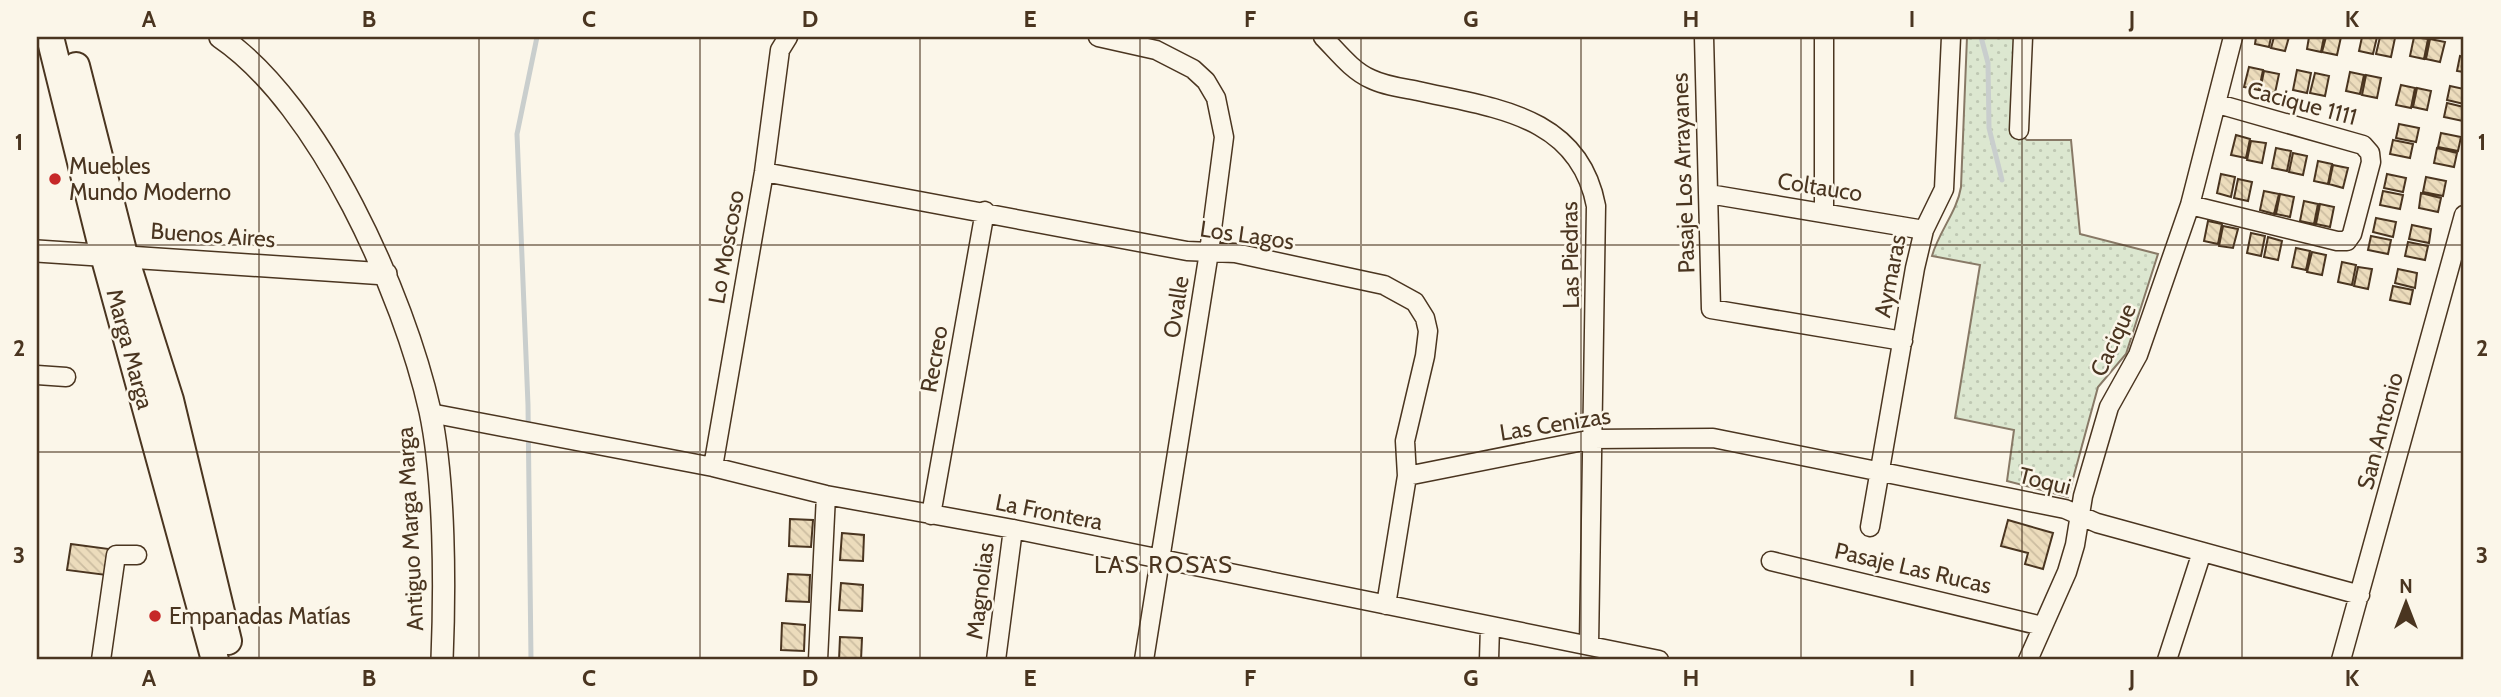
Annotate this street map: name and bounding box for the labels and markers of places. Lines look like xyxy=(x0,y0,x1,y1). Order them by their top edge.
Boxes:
place label: Muebles Mundo Moderno xyxy=(69,152,231,206)
marker: Muebles Mundo Moderno xyxy=(47,171,63,187)
place label: Empanadas Matías xyxy=(169,602,351,630)
marker: Empanadas Matías xyxy=(147,608,163,624)

